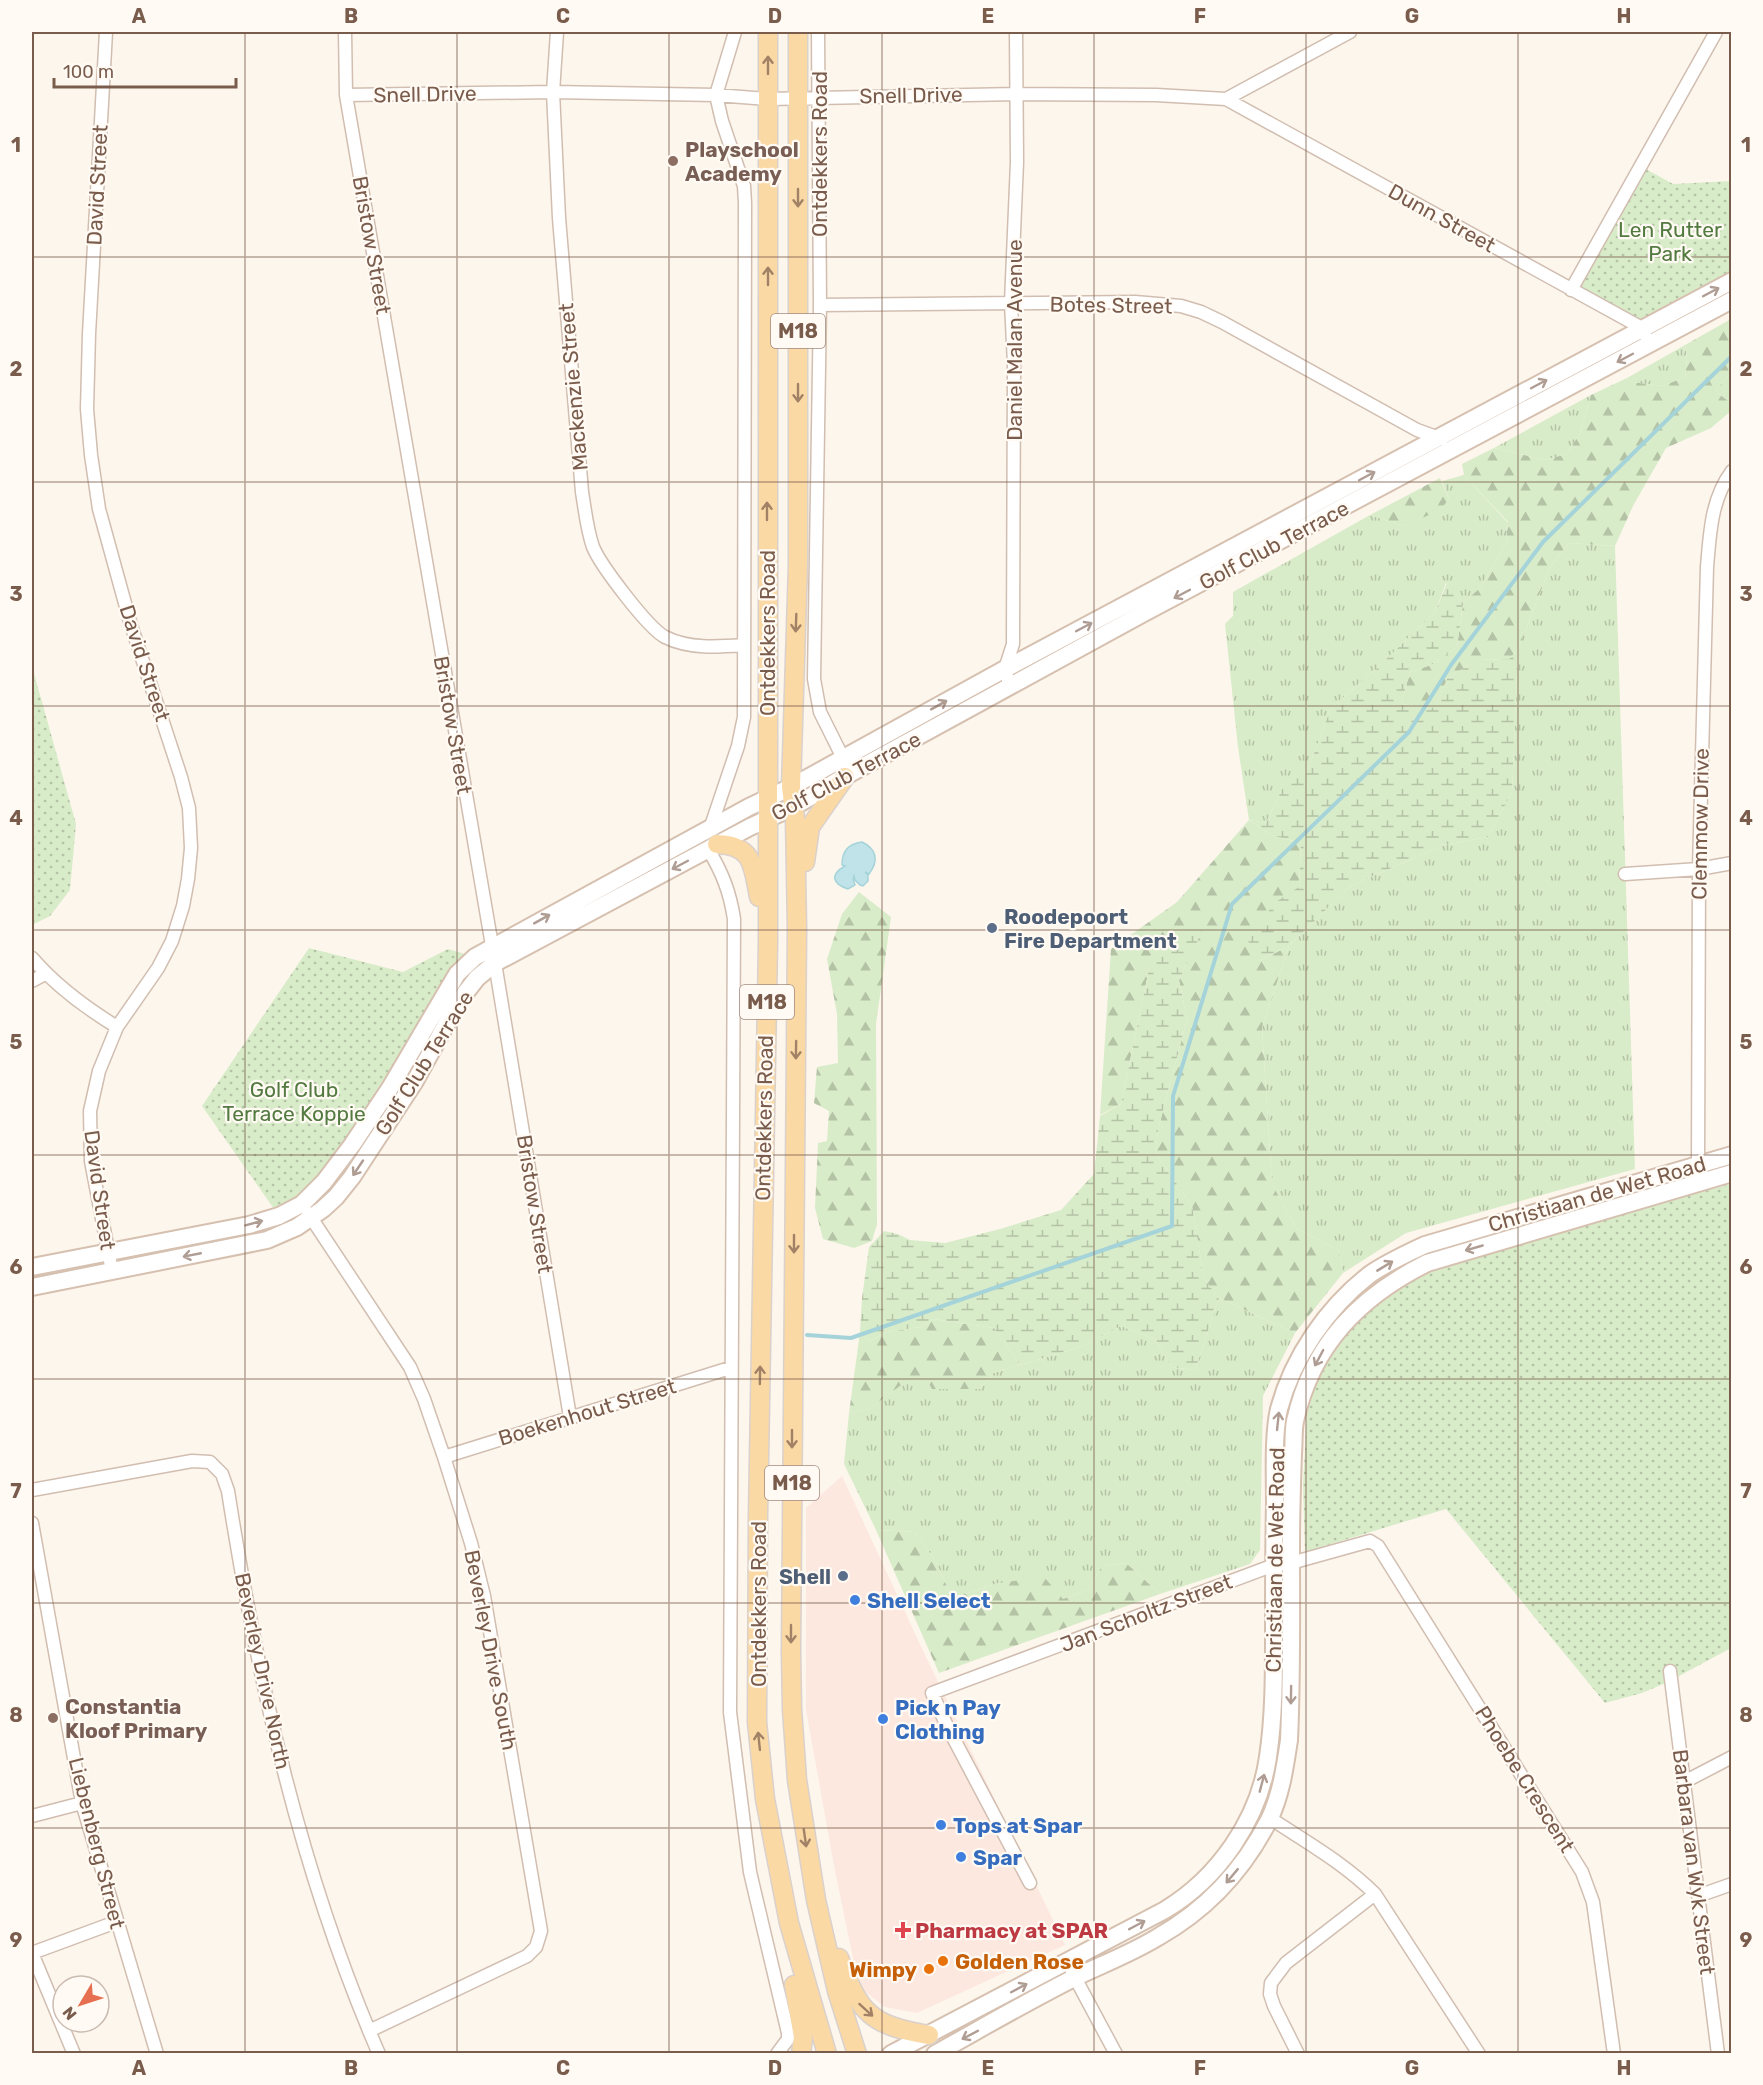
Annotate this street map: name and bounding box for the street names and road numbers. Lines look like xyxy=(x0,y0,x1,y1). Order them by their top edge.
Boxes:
street label: Ontdekkers Road xyxy=(807,71,832,237)
street label: Snell Drive xyxy=(373,81,477,107)
street label: Snell Drive xyxy=(859,82,963,108)
street label: David Street xyxy=(81,124,113,246)
street label: Bristow Street xyxy=(348,174,396,316)
street label: Dunn Street xyxy=(1384,178,1500,258)
street label: Daniel Malan Avenue xyxy=(1002,239,1027,441)
street label: Botes Street xyxy=(1050,291,1172,319)
street label: Mackenzie Street xyxy=(553,302,593,472)
road number: M18 xyxy=(771,314,825,348)
street label: Golf Club Terrace xyxy=(1195,495,1353,595)
street label: Ontdekkers Road xyxy=(755,550,780,716)
street label: David Street xyxy=(114,602,176,724)
street label: Bristow Street xyxy=(429,654,477,796)
street label: Golf Club Terrace xyxy=(767,726,925,826)
street label: Clemmow Drive xyxy=(1686,748,1714,900)
road number: M18 xyxy=(740,985,794,1019)
street label: Golf Club Terrace xyxy=(369,986,479,1140)
street label: Ontdekkers Road xyxy=(750,1035,778,1201)
street label: David Street xyxy=(79,1128,121,1252)
street label: Bristow Street xyxy=(512,1133,558,1275)
street label: Christiaan de Wet Road xyxy=(1485,1151,1709,1237)
street label: Boekenhout Street xyxy=(495,1373,679,1451)
street label: Christiaan de Wet Road xyxy=(1261,1447,1289,1673)
road number: M18 xyxy=(765,1466,819,1500)
street label: Ontdekkers Road xyxy=(746,1521,771,1687)
street label: Beverley Drive South xyxy=(459,1548,523,1752)
street label: Jan Scholtz Street xyxy=(1057,1569,1235,1657)
street label: Beverley Drive North xyxy=(230,1570,296,1772)
street label: Phoebe Crescent xyxy=(1470,1701,1580,1857)
street label: Barbara van Wyk Street xyxy=(1668,1748,1720,1976)
street label: Liebenberg Street xyxy=(64,1755,130,1931)

